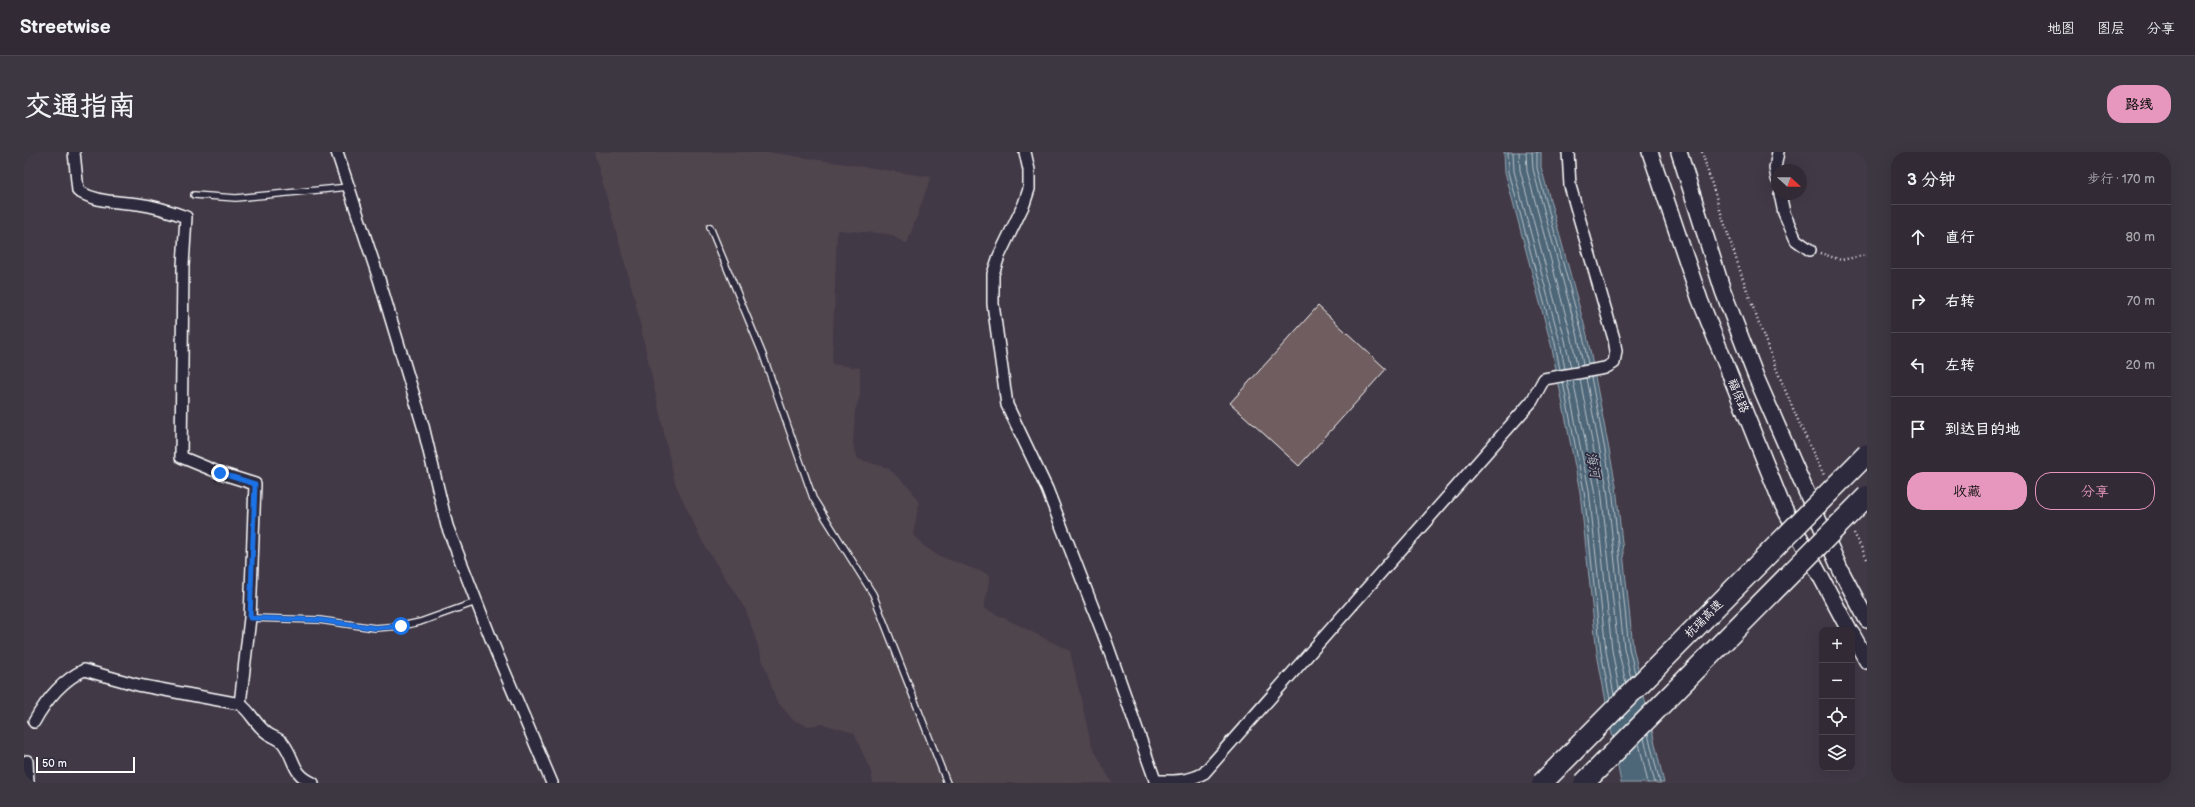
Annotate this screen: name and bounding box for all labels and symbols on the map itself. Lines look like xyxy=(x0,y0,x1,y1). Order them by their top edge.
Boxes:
north arrow xyxy=(1771,164,1807,200)
street label: 福保路 xyxy=(1724,376,1752,416)
water label: 海河 xyxy=(1583,451,1604,481)
route end xyxy=(211,464,229,482)
street label: 杭瑞高速 xyxy=(1682,597,1726,641)
route start xyxy=(392,617,410,635)
scale bar xyxy=(36,755,135,774)

